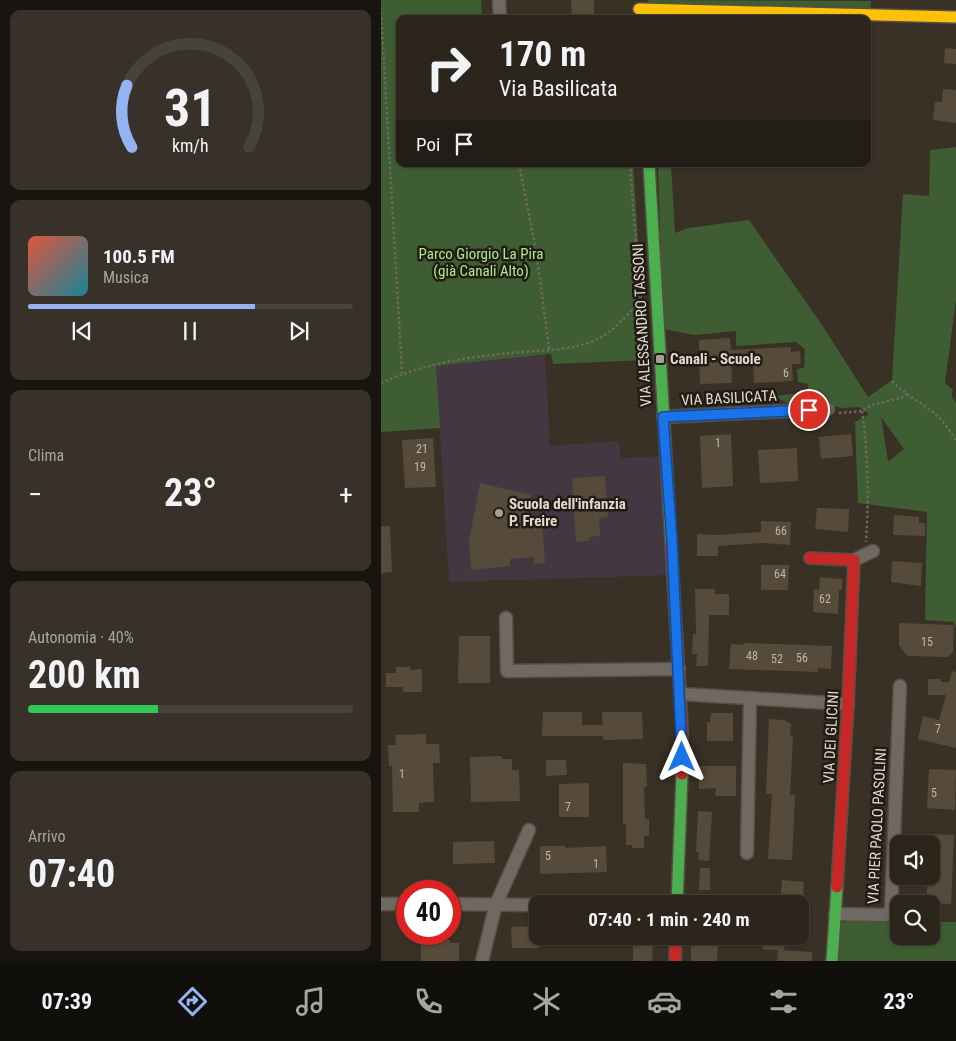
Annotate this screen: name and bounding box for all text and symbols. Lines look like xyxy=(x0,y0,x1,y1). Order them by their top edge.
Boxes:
text: 170 m xyxy=(499,34,586,75)
icon: right xyxy=(416,35,481,100)
text: Via Basilicata xyxy=(499,76,617,101)
text: 31 xyxy=(164,78,217,139)
icon: arrive xyxy=(450,130,478,158)
text: Poi xyxy=(416,133,440,156)
text: km/h xyxy=(172,135,209,156)
street label: VIA ALESSANDRO TASSONI xyxy=(629,243,655,407)
text: 100.5 FM xyxy=(103,245,175,268)
park label: Parco Giorgio La Pira (già Canali Alto) xyxy=(419,245,543,280)
text: Musica xyxy=(103,268,149,287)
icon: previous xyxy=(68,317,96,345)
icon: pause xyxy=(176,317,204,345)
icon: next xyxy=(285,317,313,345)
place label: Canali - Scuole xyxy=(670,350,761,368)
marker: Canali - Scuole xyxy=(654,353,666,365)
house number: 6 xyxy=(783,366,789,380)
street label: VIA BASILICATA xyxy=(681,386,778,409)
pin xyxy=(788,389,830,431)
icon: arrive xyxy=(795,396,823,424)
house number: 1 xyxy=(715,436,721,450)
house number: 21 xyxy=(416,442,428,456)
text: Clima xyxy=(28,446,64,465)
house number: 19 xyxy=(414,460,426,474)
text: 23° xyxy=(164,471,217,515)
text: − xyxy=(28,478,42,511)
text: + xyxy=(339,478,353,511)
place label: Scuola dell'infanzia P. Freire xyxy=(509,495,626,530)
marker: Scuola dell'infanzia P. Freire xyxy=(493,507,505,519)
house number: 66 xyxy=(775,524,787,538)
house number: 64 xyxy=(774,567,786,581)
house number: 62 xyxy=(819,592,831,606)
text: Autonomia · 40% xyxy=(28,628,134,647)
house number: 15 xyxy=(921,635,933,649)
house number: 48 xyxy=(746,649,758,663)
house number: 56 xyxy=(796,651,808,665)
house number: 52 xyxy=(771,652,783,666)
text: 200 km xyxy=(28,653,141,697)
street label: VIA DEI GLICINI xyxy=(820,690,842,784)
house number: 7 xyxy=(935,722,941,736)
position arrow xyxy=(655,730,707,782)
street label: VIA PIER PAOLO PASOLINI xyxy=(864,748,890,904)
house number: 1 xyxy=(399,767,405,781)
house number: 5 xyxy=(931,786,937,800)
house number: 7 xyxy=(565,800,571,814)
text: Arrivo xyxy=(28,827,65,846)
map controls xyxy=(890,835,940,945)
button: sound xyxy=(890,835,940,885)
house number: 5 xyxy=(545,849,551,863)
text: 07:40 xyxy=(28,852,115,896)
house number: 1 xyxy=(593,857,599,871)
speed limit sign: 40 xyxy=(396,880,461,945)
button: search xyxy=(890,895,940,945)
text: 07:40 · 1 min · 240 m xyxy=(588,908,750,931)
icon: directions xyxy=(175,984,210,1019)
icon: music xyxy=(293,984,328,1019)
icon: phone xyxy=(411,984,446,1019)
icon: climate xyxy=(529,984,564,1019)
icon: car xyxy=(647,984,682,1019)
icon: filters xyxy=(766,984,801,1019)
text: 07:39 xyxy=(42,989,92,1014)
text: 23° xyxy=(884,989,914,1014)

